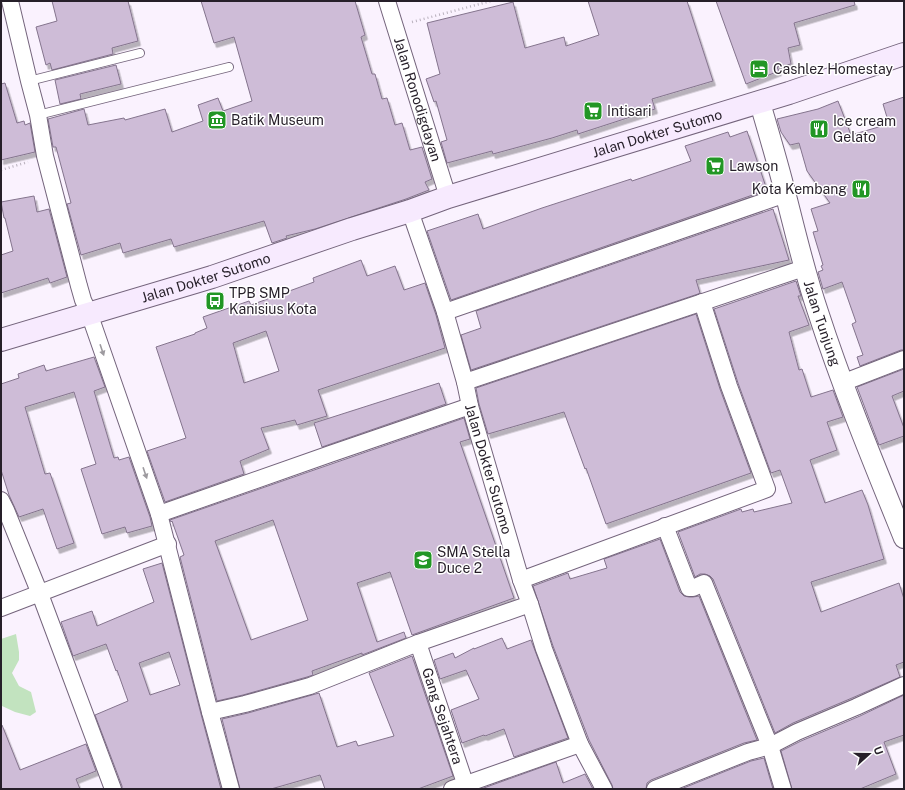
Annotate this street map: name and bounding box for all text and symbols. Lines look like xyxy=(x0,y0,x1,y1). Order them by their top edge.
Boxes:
street label: Jalan Ronodigdayan xyxy=(391,35,444,163)
hotel icon: Cashlez Homestay xyxy=(748,58,770,80)
place label: Cashlez Homestay xyxy=(773,61,894,77)
supermarket icon: Intisari xyxy=(582,100,604,122)
place label: Intisari xyxy=(607,103,651,119)
street label: Jalan Dokter Sutomo xyxy=(590,106,724,161)
museum icon: Batik Museum xyxy=(206,109,228,131)
place label: Batik Museum xyxy=(231,112,324,128)
place label: Ice cream Gelato xyxy=(833,113,896,145)
restaurant icon: Ice cream Gelato xyxy=(808,118,830,140)
supermarket icon: Lawson xyxy=(704,155,726,177)
place label: Lawson xyxy=(729,158,778,174)
restaurant icon: Kota Kembang xyxy=(850,178,872,200)
place label: Kota Kembang xyxy=(752,181,847,197)
street label: Jalan Dokter Sutomo xyxy=(139,250,273,306)
street label: Jalan Tunjung xyxy=(801,279,844,369)
place label: TPB SMP Kanisius Kota xyxy=(229,285,317,317)
bus stop icon: TPB SMP Kanisius Kota xyxy=(204,290,226,312)
one-way arrow xyxy=(99,345,105,357)
street label: Jalan Dokter Sutomo xyxy=(462,402,515,536)
one-way arrow xyxy=(142,467,148,479)
place label: SMA Stella Duce 2 xyxy=(437,544,510,576)
school or university icon: SMA Stella Duce 2 xyxy=(412,549,434,571)
street label: Gang Sejahtera xyxy=(419,666,466,766)
north arrow xyxy=(849,734,889,774)
text: U xyxy=(871,745,885,756)

